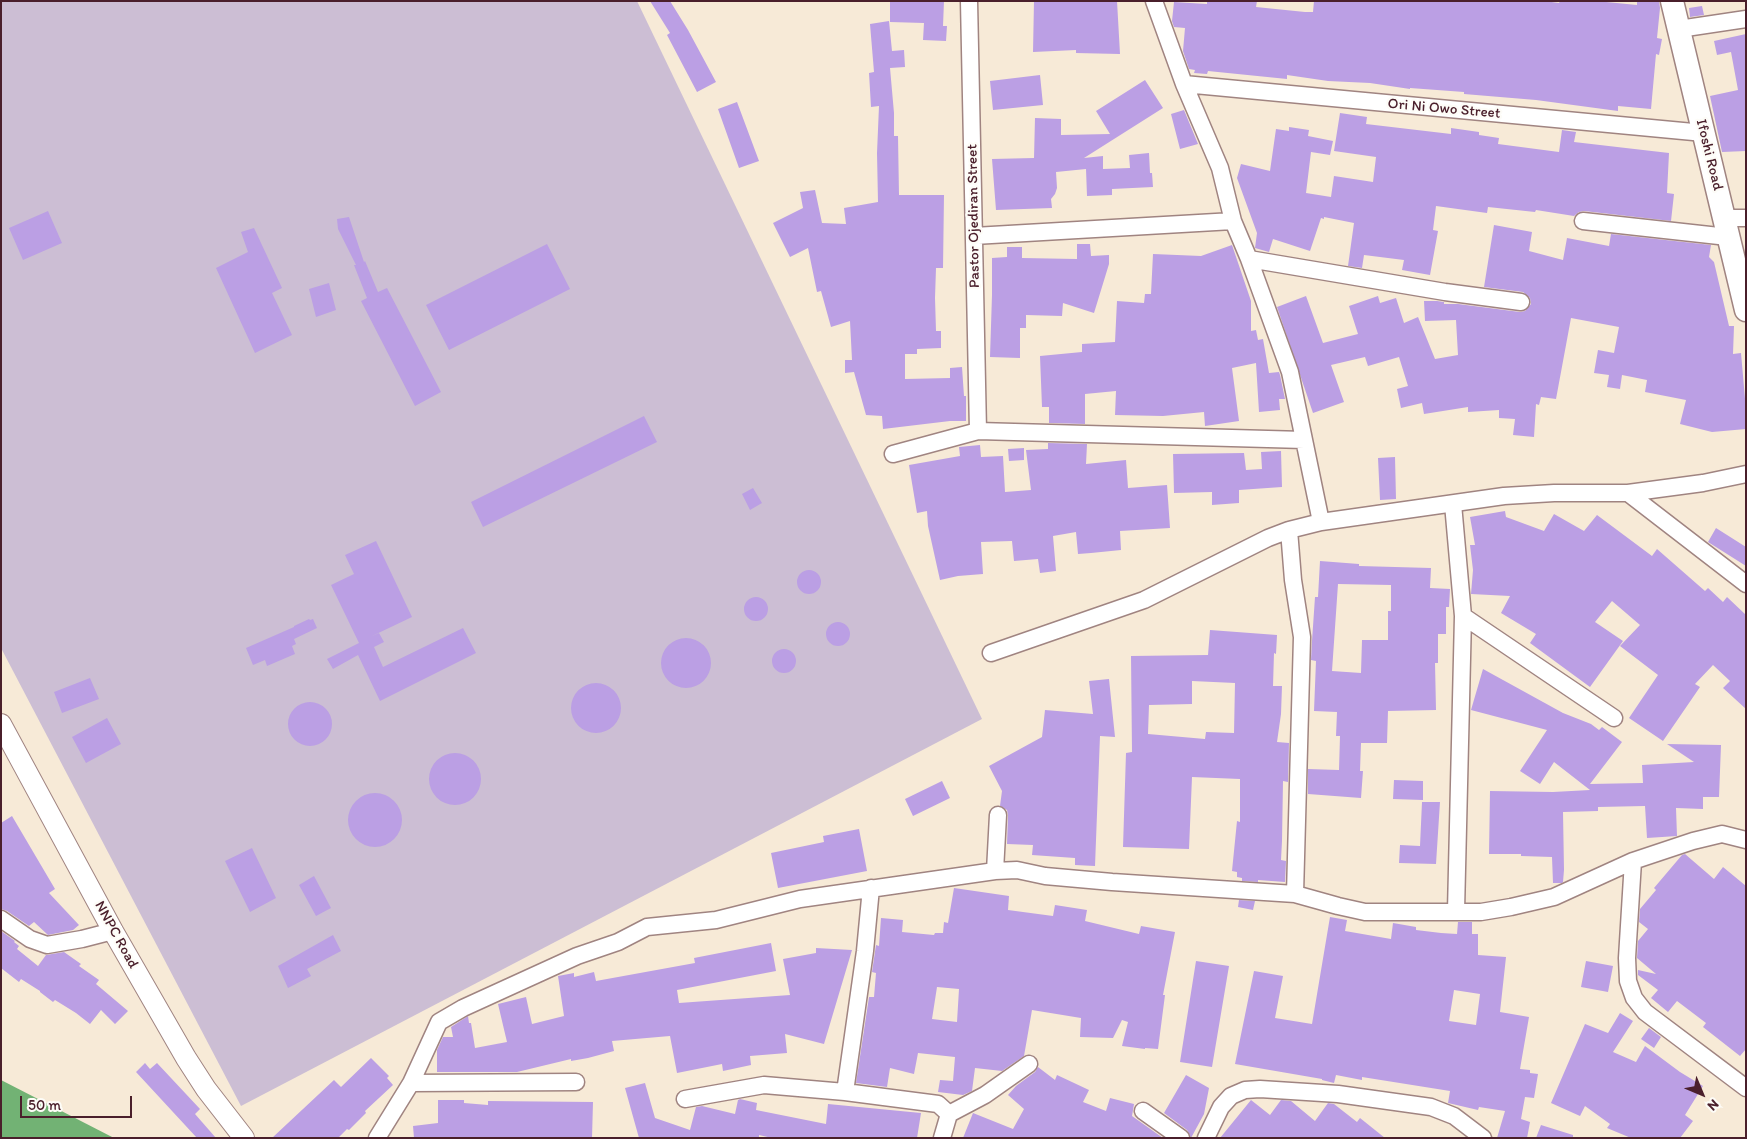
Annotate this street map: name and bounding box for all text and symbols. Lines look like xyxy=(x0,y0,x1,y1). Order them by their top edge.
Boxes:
street label: Ori Ni Owo Street xyxy=(1387,95,1501,123)
street label: Ifoshi Road xyxy=(1691,118,1727,192)
street label: Pastor Ojediran Street xyxy=(964,144,984,288)
street label: NNPC Road xyxy=(90,898,142,972)
north arrow xyxy=(1677,1069,1727,1119)
scale bar xyxy=(22,1086,135,1118)
text: 50 m xyxy=(28,1096,61,1114)
text: N xyxy=(1704,1096,1722,1114)

